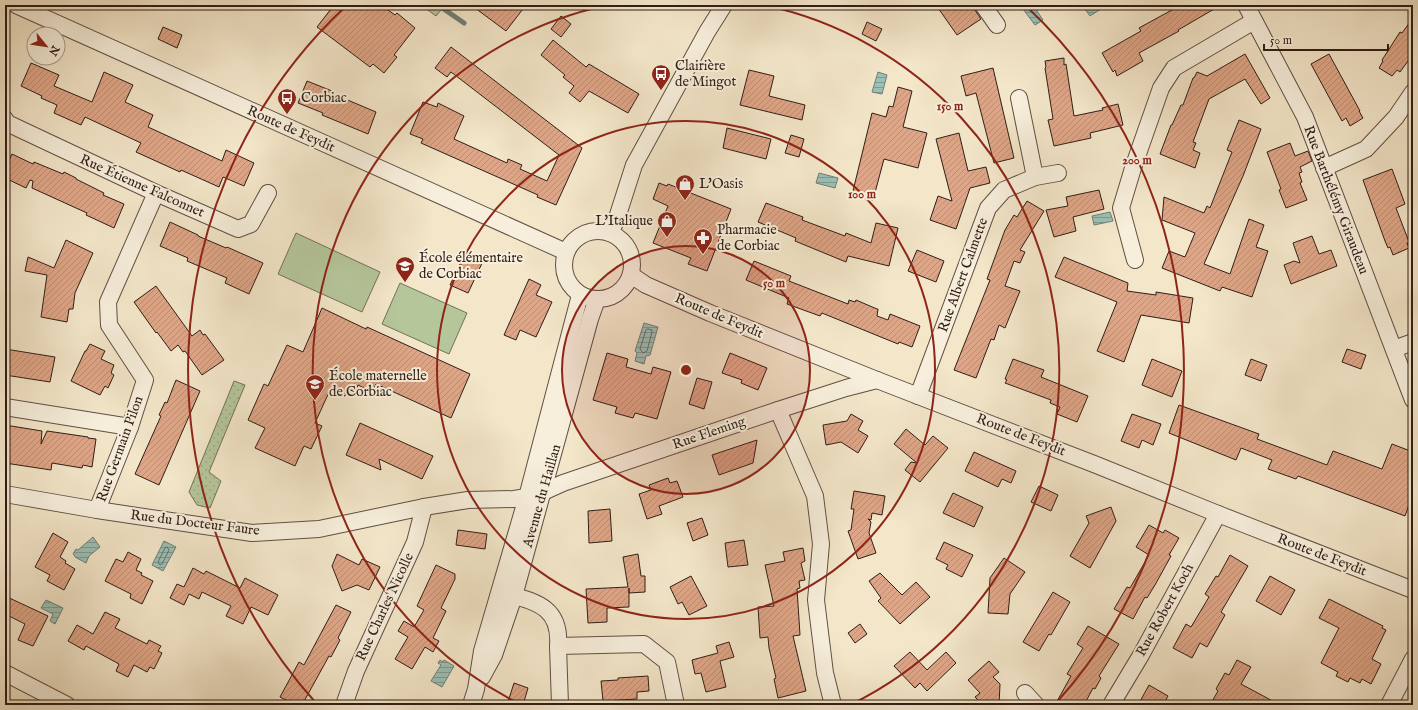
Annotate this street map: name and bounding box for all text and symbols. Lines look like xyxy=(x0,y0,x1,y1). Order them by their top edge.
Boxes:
north arrow xyxy=(26,26,66,66)
scale bar xyxy=(1264,26,1388,52)
text: 50 m xyxy=(1270,33,1292,48)
text: N xyxy=(45,42,63,59)
place label: Clairière de Mingot xyxy=(675,57,736,91)
bus stop icon: Clairière de Mingot xyxy=(650,63,672,91)
bus stop icon: Corbiac xyxy=(276,87,298,115)
place label: Corbiac xyxy=(301,89,347,107)
text: 150 m xyxy=(937,99,964,114)
street label: Route de Feydit xyxy=(244,102,338,156)
street label: Rue Barthélémy Giraudeau xyxy=(1299,123,1373,277)
street label: Rue Étienne Falconnet xyxy=(77,150,208,222)
text: 200 m xyxy=(1122,153,1152,168)
shop icon: L'Oasis xyxy=(674,173,696,201)
place label: L'Oasis xyxy=(699,175,743,193)
text: 100 m xyxy=(848,187,877,202)
shop icon: L'Italique xyxy=(656,210,678,238)
place label: L'Italique xyxy=(595,212,654,230)
street label: Rue Albert Calmette xyxy=(934,215,992,335)
place label: Pharmacie de Corbiac xyxy=(717,221,780,255)
pharmacy icon: Pharmacie de Corbiac xyxy=(692,227,714,255)
place label: École élémentaire de Corbiac xyxy=(419,248,523,283)
school or university icon: École élémentaire de Corbiac xyxy=(394,255,416,283)
text: 50 m xyxy=(763,276,786,291)
street label: Route de Feydit xyxy=(672,289,766,343)
centre of rings xyxy=(679,363,693,377)
place label: École maternelle de Corbiac xyxy=(329,366,427,401)
school or university icon: École maternelle de Corbiac xyxy=(304,373,326,401)
street label: Rue Germain Pilon xyxy=(92,393,148,505)
street label: Route de Feydit xyxy=(974,410,1068,460)
street label: Rue Fleming xyxy=(670,412,748,454)
street label: Avenue du Haillan xyxy=(518,442,565,551)
street label: Rue du Docteur Faure xyxy=(129,506,261,540)
street label: Route de Feydit xyxy=(1275,530,1369,580)
street label: Rue Charles Nicolle xyxy=(352,550,418,664)
street label: Rue Robert Koch xyxy=(1132,560,1198,660)

